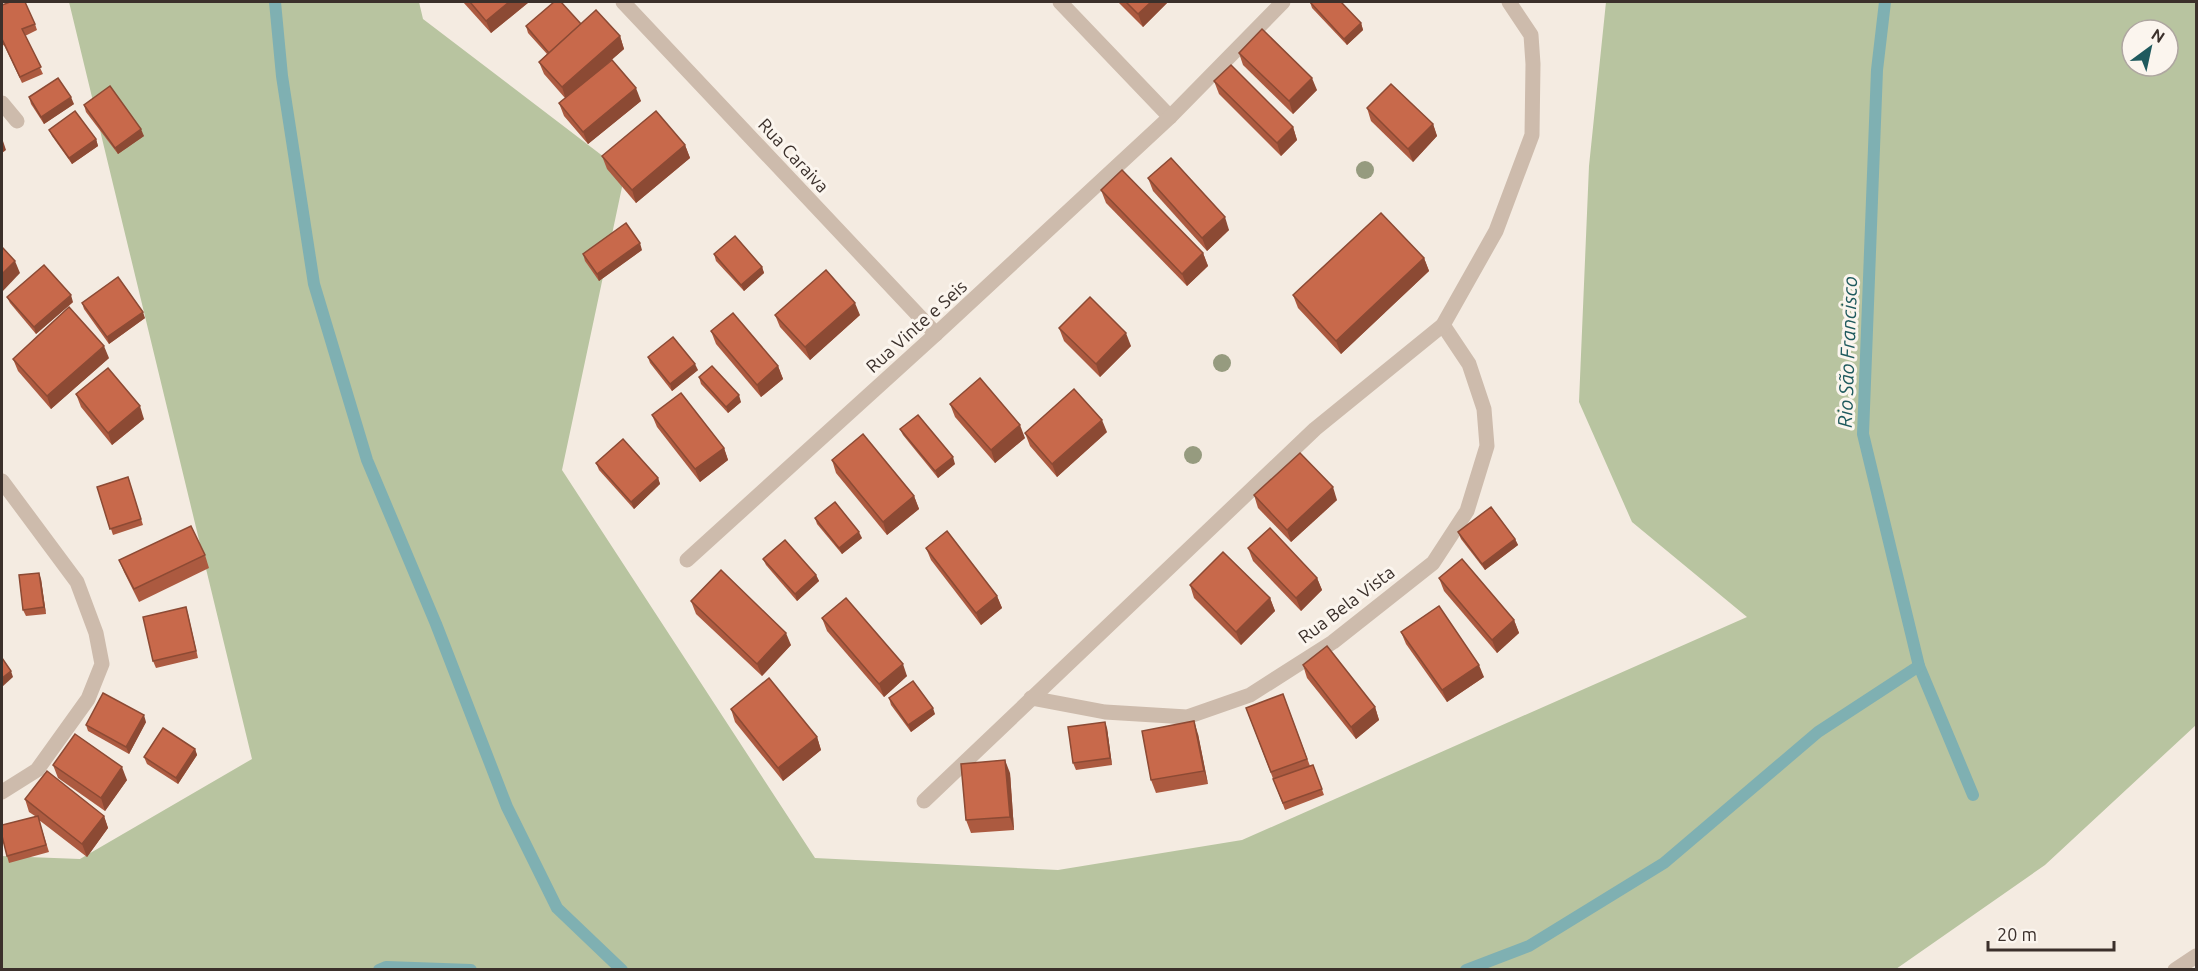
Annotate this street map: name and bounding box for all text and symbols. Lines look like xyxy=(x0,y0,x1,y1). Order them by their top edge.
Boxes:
north arrow xyxy=(2120,18,2180,78)
text: N xyxy=(2148,25,2168,46)
street label: Rua Caraiva xyxy=(755,114,833,196)
street label: Rua Vinte e Seis xyxy=(862,276,970,376)
water label: Rio São Francisco xyxy=(1833,276,1861,428)
street label: Rua Bela Vista xyxy=(1294,561,1398,647)
scale bar xyxy=(1988,914,2114,952)
text: 20 m xyxy=(1997,924,2037,944)

